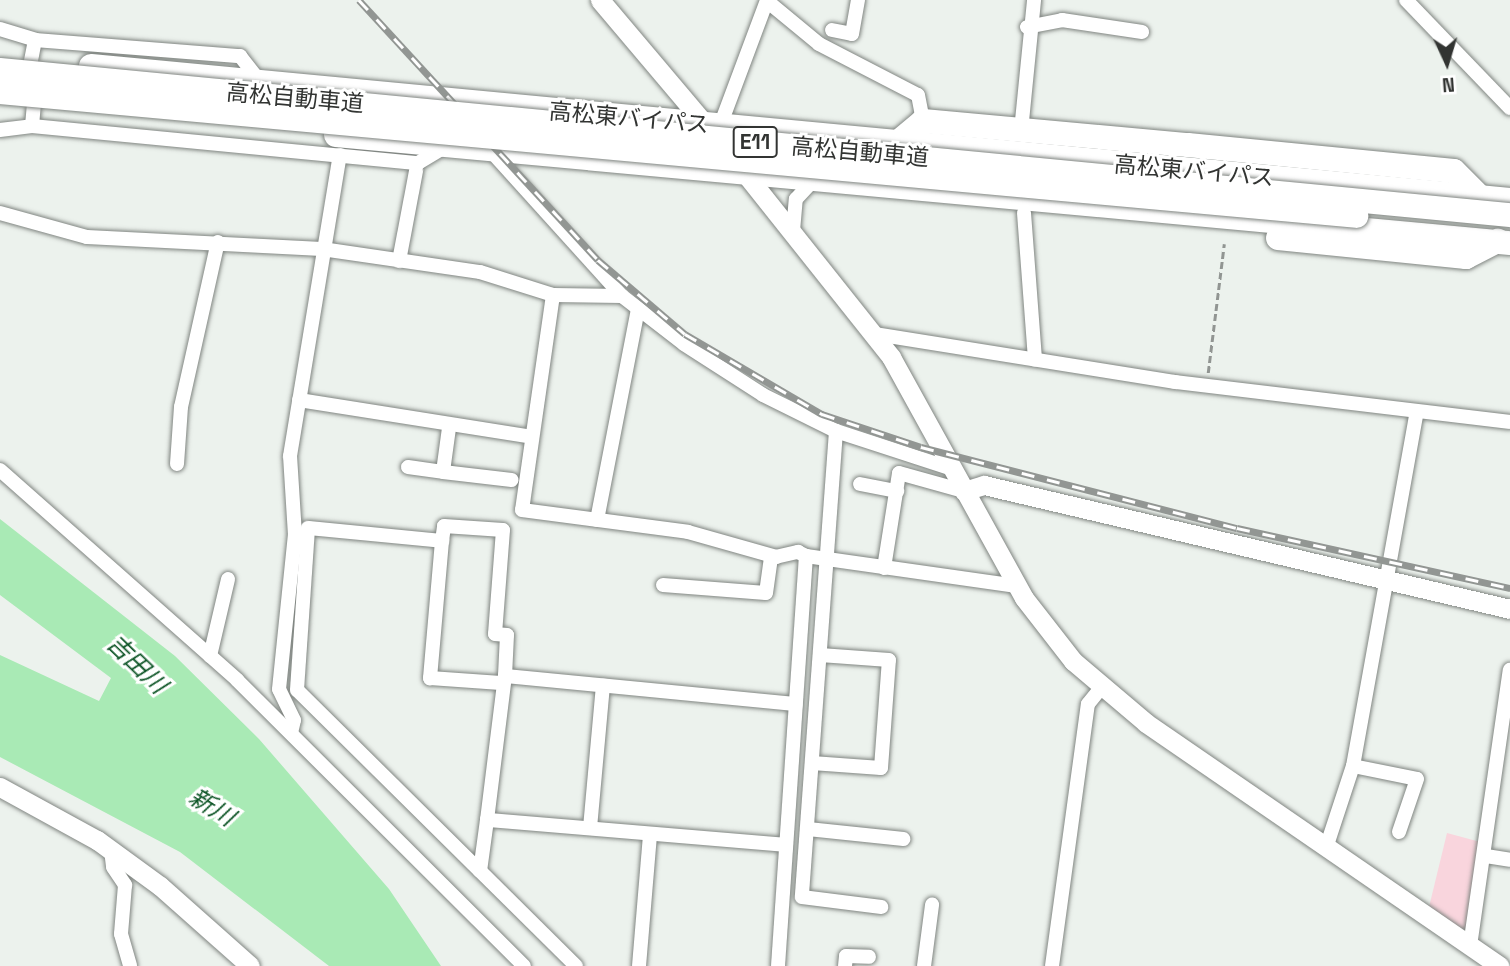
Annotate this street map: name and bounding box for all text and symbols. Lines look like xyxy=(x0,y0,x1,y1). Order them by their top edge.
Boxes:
north arrow xyxy=(1412,28,1482,98)
text: N xyxy=(1441,72,1456,97)
street label: 高松自動車道 xyxy=(225,78,365,118)
street label: 高松東バイパス xyxy=(548,97,710,139)
road number: E11 xyxy=(732,124,778,160)
street label: 高松自動車道 xyxy=(790,132,930,172)
street label: 高松東バイパス xyxy=(1113,150,1275,192)
water label: 吉田川 xyxy=(101,629,173,699)
water label: 新川 xyxy=(184,782,240,832)

